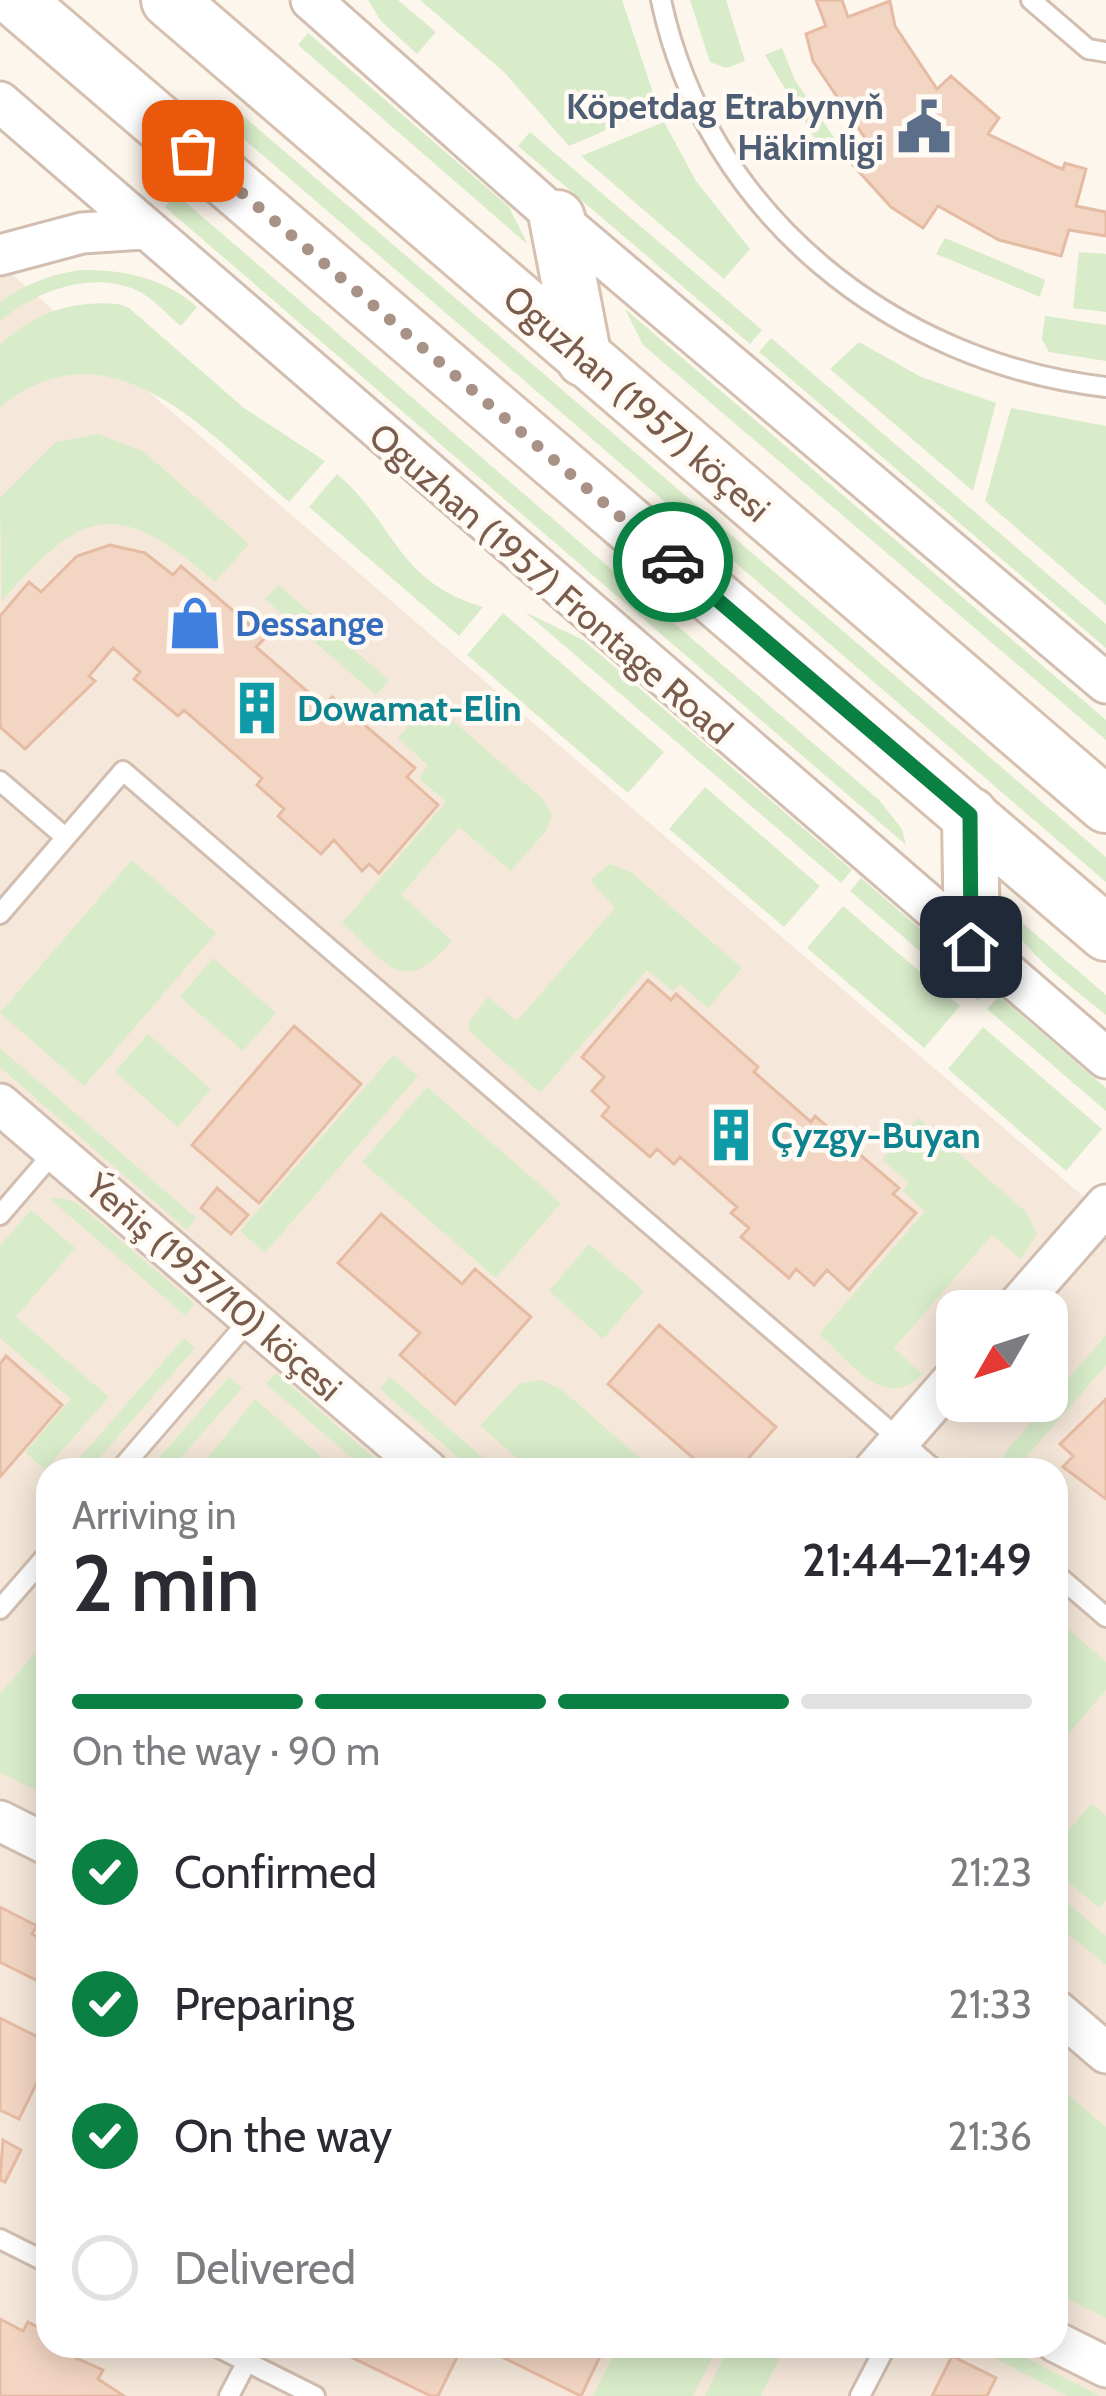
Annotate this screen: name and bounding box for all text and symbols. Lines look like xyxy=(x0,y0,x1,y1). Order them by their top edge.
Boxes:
place label: Köpetdag Etrabynyň Häkimligi xyxy=(566,84,884,169)
public building icon: Köpetdag Etrabynyň Häkimligi xyxy=(895,98,953,156)
pin xyxy=(142,100,244,202)
icon: bag xyxy=(160,118,226,184)
street label: Oguzhan (1957) köçesi xyxy=(495,275,779,531)
street label: Oguzhan (1957) Frontage Road xyxy=(361,413,741,753)
courier xyxy=(613,502,733,622)
icon: car xyxy=(640,529,706,595)
shop icon: Dessange xyxy=(166,594,224,652)
place label: Dessange xyxy=(235,601,384,645)
building icon: Dowamat-Elin xyxy=(228,679,286,737)
place label: Dowamat-Elin xyxy=(297,686,522,730)
pin xyxy=(920,896,1022,998)
icon: home xyxy=(938,914,1004,980)
building icon: Çyzgy-Buyan xyxy=(702,1106,760,1164)
place label: Çyzgy-Buyan xyxy=(771,1113,981,1157)
street label: Ýeňiş (1957/10) köçesi xyxy=(76,1163,351,1410)
north arrow xyxy=(936,1290,1068,1422)
map controls xyxy=(936,1290,1068,1422)
text: Arriving in xyxy=(72,1491,236,1539)
text: 21:44–21:49 xyxy=(802,1533,1032,1587)
text: 2 min xyxy=(72,1536,260,1631)
text: On the way · 90 m xyxy=(72,1727,380,1775)
icon: check xyxy=(72,1839,138,1905)
text: Confirmed xyxy=(174,1845,377,1899)
text: 21:23 xyxy=(949,1848,1032,1896)
icon: check xyxy=(72,1971,138,2037)
text: Preparing xyxy=(174,1977,354,2031)
text: 21:33 xyxy=(949,1980,1032,2028)
icon: check xyxy=(72,2103,138,2169)
text: On the way xyxy=(174,2109,392,2163)
text: 21:36 xyxy=(947,2112,1032,2160)
text: Delivered xyxy=(174,2241,356,2295)

